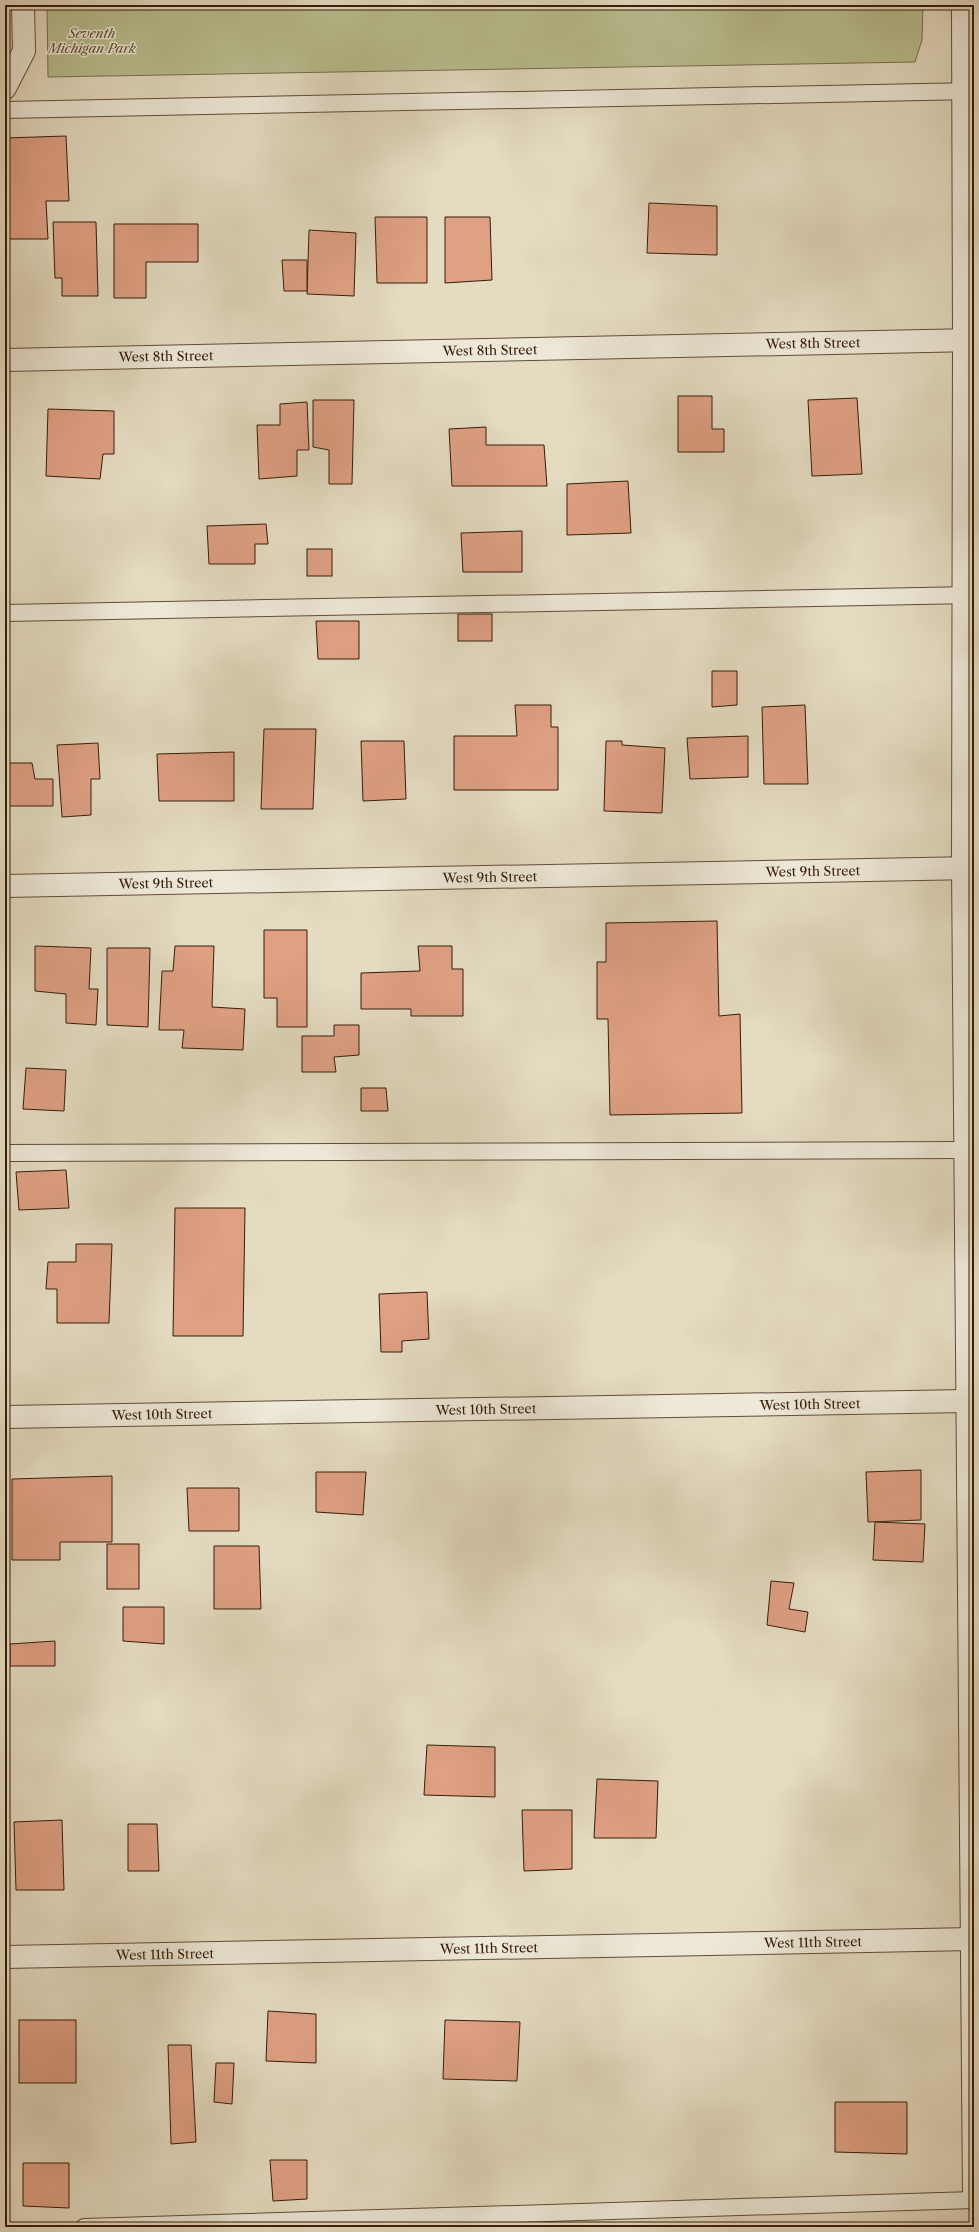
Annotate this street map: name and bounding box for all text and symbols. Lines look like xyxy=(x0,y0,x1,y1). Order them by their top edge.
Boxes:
park label: Seventh Michigan Park xyxy=(46,25,136,56)
street label: West 8th Street xyxy=(764,334,861,352)
street label: West 8th Street xyxy=(441,341,538,359)
street label: West 8th Street xyxy=(117,347,214,365)
street label: West 9th Street xyxy=(765,862,861,880)
street label: West 9th Street xyxy=(442,868,538,886)
street label: West 9th Street xyxy=(118,874,214,892)
street label: West 10th Street xyxy=(758,1395,861,1413)
street label: West 10th Street xyxy=(434,1400,537,1418)
street label: West 10th Street xyxy=(110,1405,213,1423)
street label: West 11th Street xyxy=(763,1933,863,1951)
street label: West 11th Street xyxy=(439,1939,539,1957)
street label: West 11th Street xyxy=(115,1945,215,1963)

